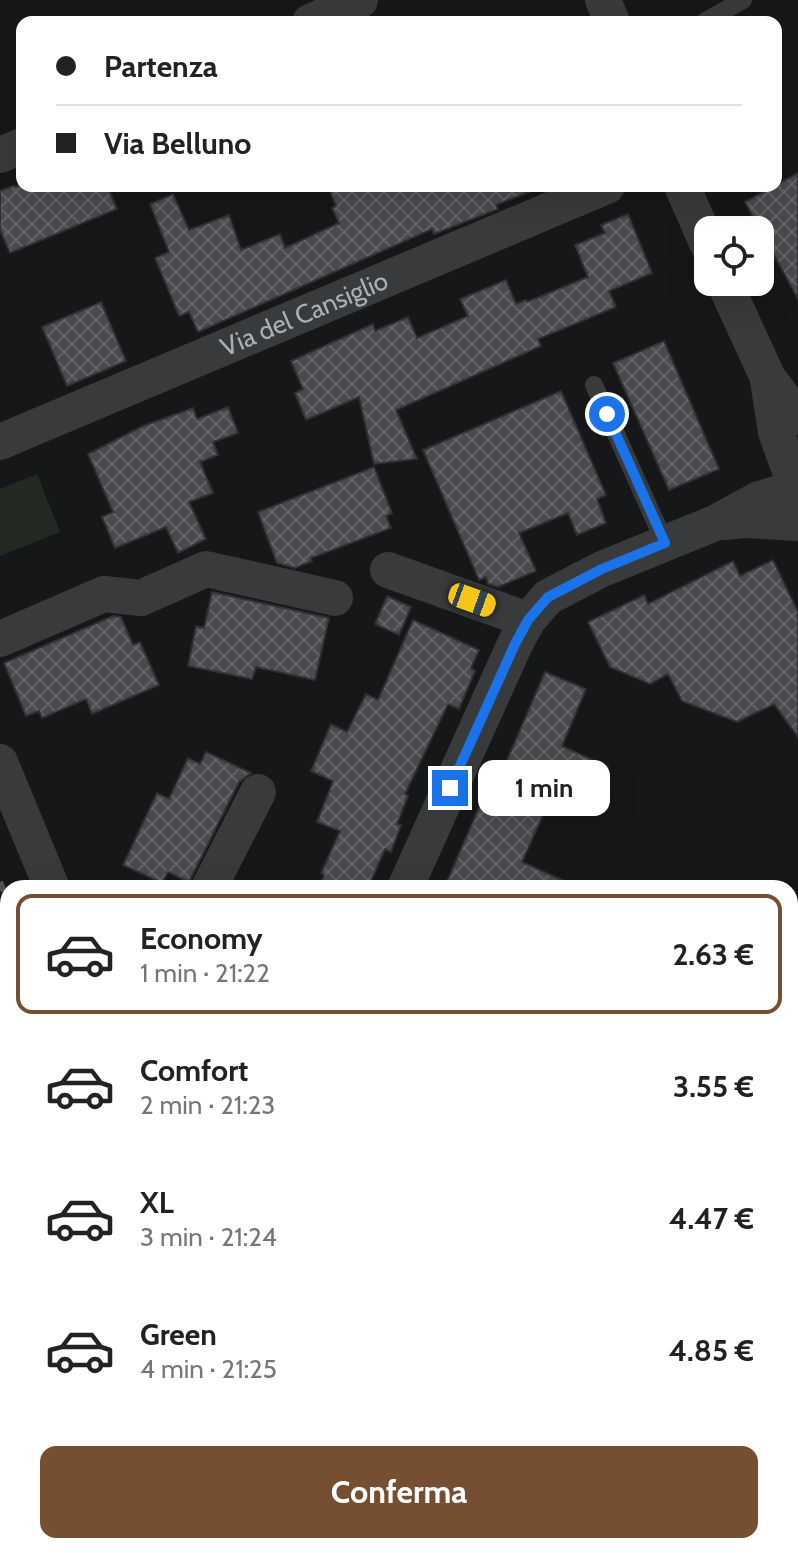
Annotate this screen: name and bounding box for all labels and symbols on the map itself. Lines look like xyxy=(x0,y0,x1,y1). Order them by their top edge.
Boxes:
street label: Via del Cansiglio xyxy=(215,264,393,363)
route start xyxy=(589,396,625,432)
car xyxy=(445,581,499,619)
callout: 1 min xyxy=(478,760,610,816)
route end xyxy=(432,770,468,806)

